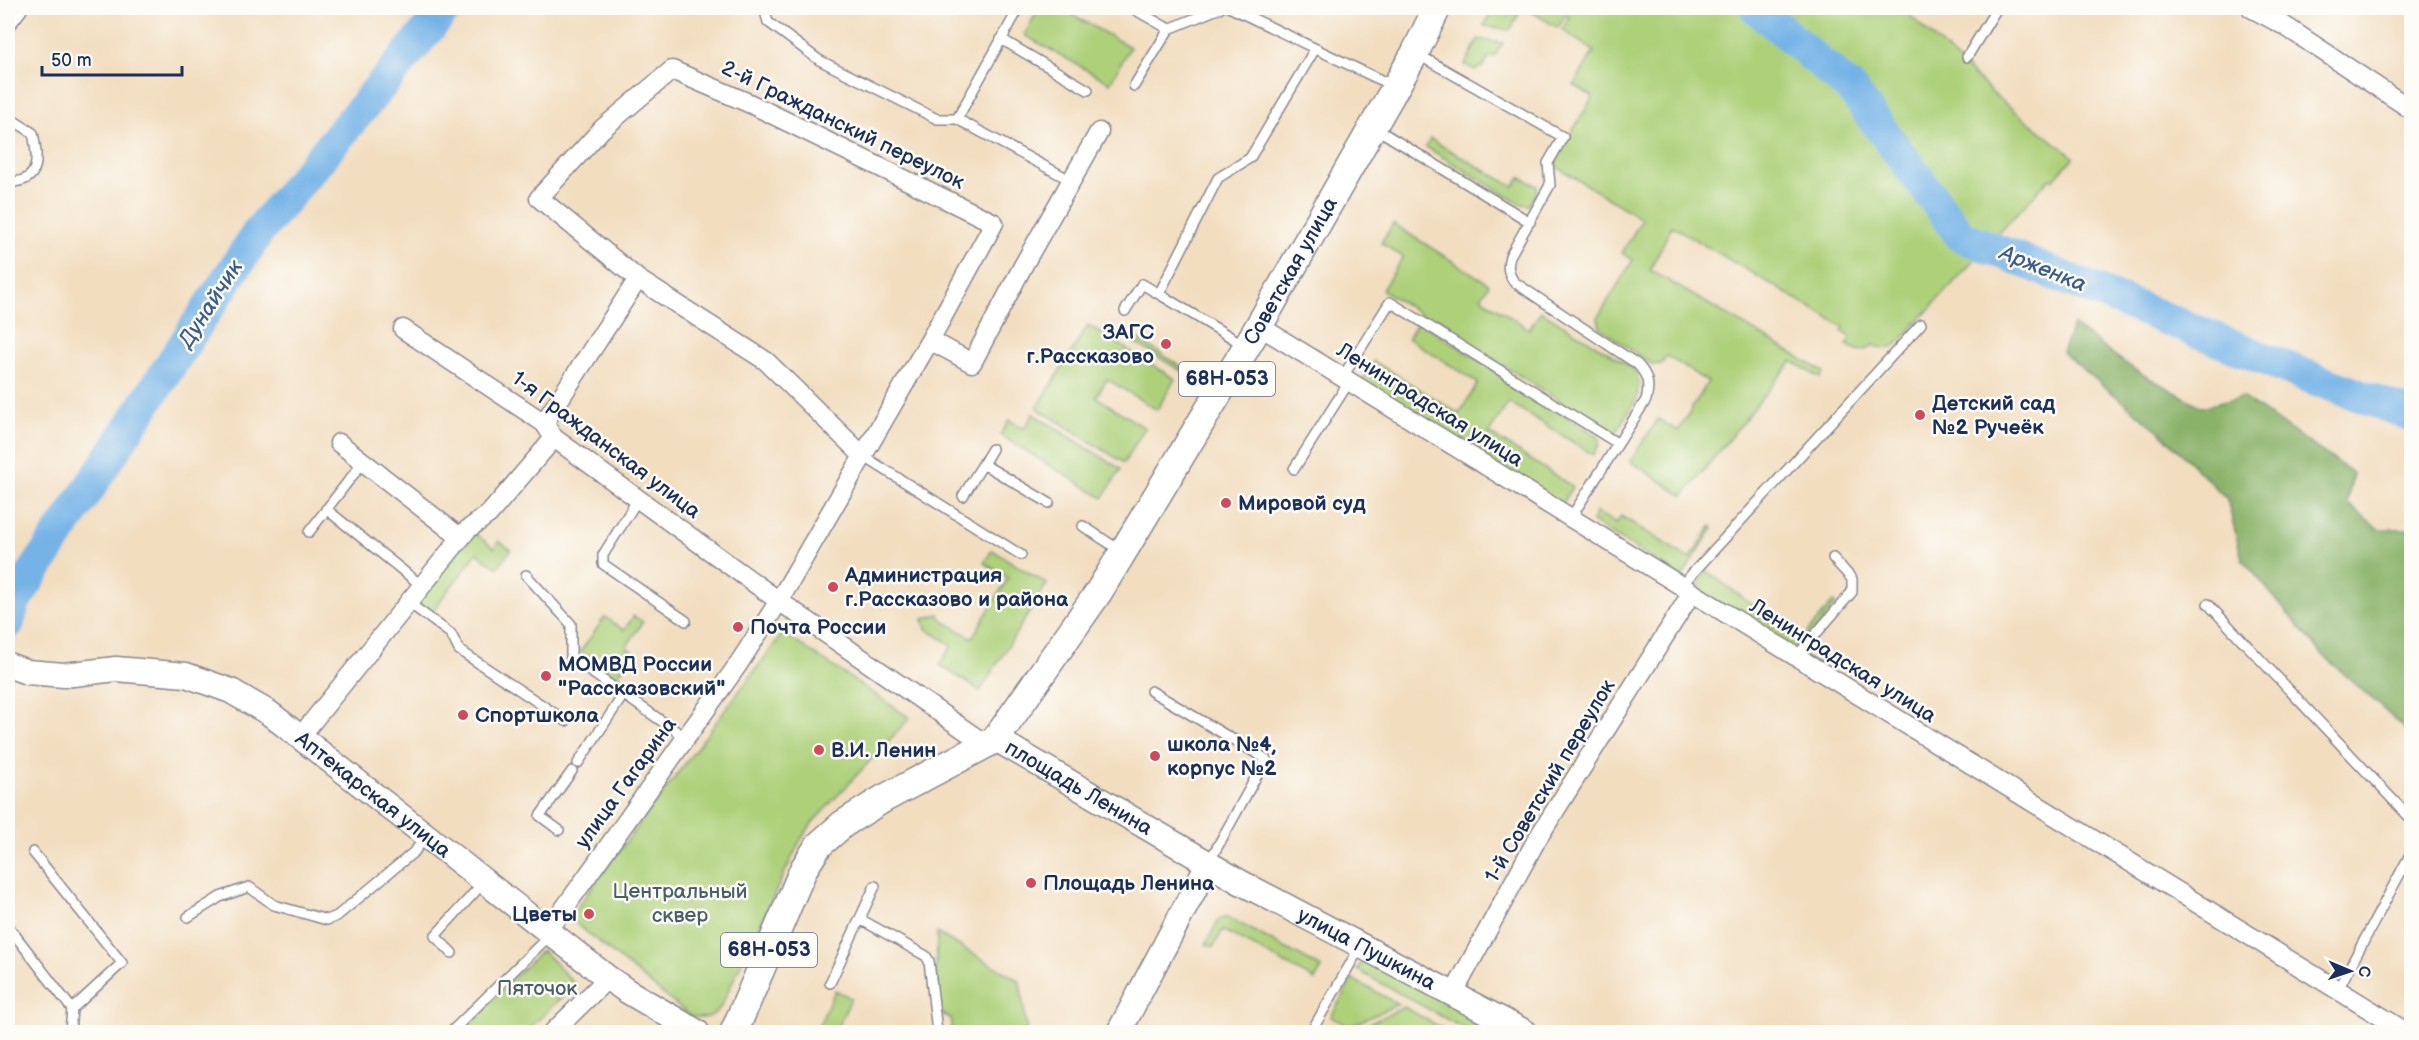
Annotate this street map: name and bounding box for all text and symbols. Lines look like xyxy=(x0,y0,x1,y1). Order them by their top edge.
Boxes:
scale bar xyxy=(42,39,182,77)
text: 50 m xyxy=(51,50,92,71)
street label: 2-й Гражданский переулок xyxy=(717,55,969,195)
street label: Советская улица xyxy=(1238,192,1343,349)
water label: Арженка xyxy=(1994,239,2090,298)
water label: Дунайчик xyxy=(172,255,249,355)
place label: ЗАГС г.Рассказово xyxy=(1026,320,1154,369)
marker: ЗАГС г.Рассказово xyxy=(1159,337,1173,351)
street label: Ленинградская улица xyxy=(1331,337,1528,473)
road number: 68Н-053 xyxy=(1179,362,1275,396)
street label: 1-я Гражданская улица xyxy=(507,366,706,524)
place label: Детский сад №2 Ручеёк xyxy=(1932,391,2055,440)
marker: Детский сад №2 Ручеёк xyxy=(1913,408,1927,422)
place label: Мировой суд xyxy=(1238,491,1366,516)
marker: Мировой суд xyxy=(1219,496,1233,510)
place label: Администрация г.Рассказово и района xyxy=(844,563,1069,612)
marker: Администрация г.Рассказово и района xyxy=(826,580,840,594)
street label: Ленинградская улица xyxy=(1744,593,1941,729)
place label: Почта России xyxy=(750,615,886,640)
marker: Почта России xyxy=(731,620,745,634)
place label: МОМВД России "Рассказовский" xyxy=(558,652,725,701)
marker: МОМВД России "Рассказовский" xyxy=(539,669,553,683)
street label: 1-й Советский переулок xyxy=(1479,675,1621,887)
place label: Спортшкола xyxy=(475,703,600,728)
marker: Спортшкола xyxy=(456,708,470,722)
street label: улица Гагарина xyxy=(570,712,682,853)
street label: Аптекарская улица xyxy=(290,725,457,863)
place label: школа №4, корпус №2 xyxy=(1167,732,1277,781)
street label: площадь Ленина xyxy=(1001,735,1158,841)
place label: В.И. Ленин xyxy=(831,738,936,763)
marker: В.И. Ленин xyxy=(812,743,826,757)
marker: школа №4, корпус №2 xyxy=(1148,749,1162,763)
place label: Площадь Ленина xyxy=(1043,871,1215,896)
marker: Площадь Ленина xyxy=(1024,876,1038,890)
park label: Центральный сквер xyxy=(613,879,748,928)
place label: Цветы xyxy=(512,902,577,927)
street label: улица Пушкина xyxy=(1293,902,1441,996)
marker: Цветы xyxy=(582,907,596,921)
road number: 68Н-053 xyxy=(721,933,817,967)
north arrow xyxy=(2320,941,2380,1001)
text: С xyxy=(2354,966,2373,977)
park label: Пяточок xyxy=(497,976,577,1001)

